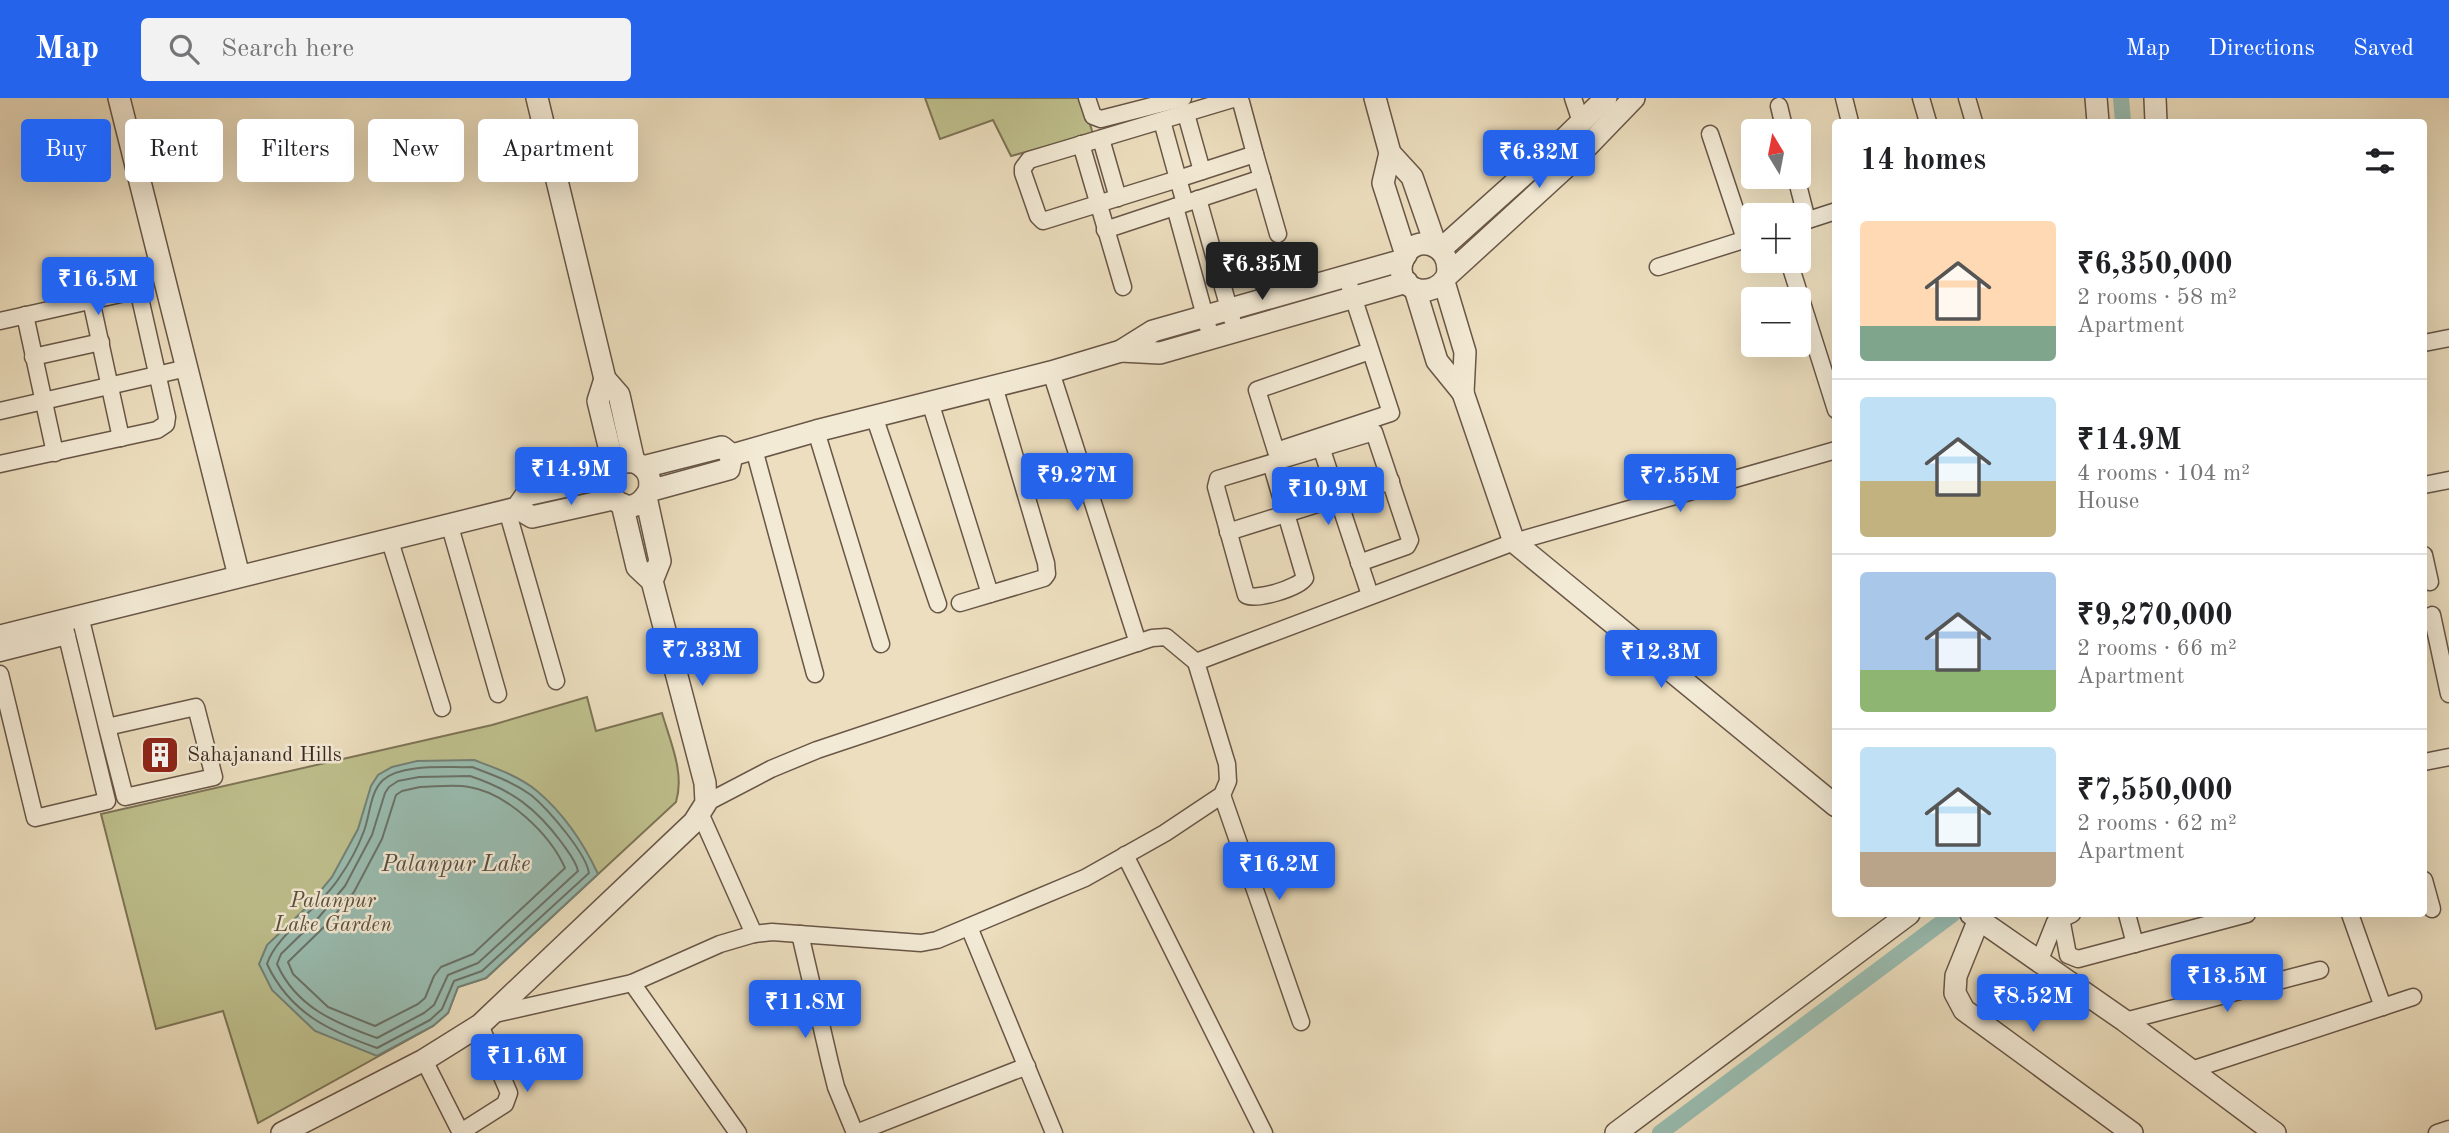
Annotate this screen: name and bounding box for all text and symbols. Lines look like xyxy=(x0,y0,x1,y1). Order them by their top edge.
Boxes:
search box xyxy=(141,18,631,81)
icon: search xyxy=(165,30,203,68)
text: Map xyxy=(35,33,99,66)
text: Search here xyxy=(221,36,354,62)
text: Map xyxy=(2126,37,2170,61)
text: Directions xyxy=(2208,37,2315,61)
text: Saved xyxy=(2353,37,2414,61)
chip: Buy xyxy=(21,119,111,182)
chip: Rent xyxy=(125,119,223,182)
chip: Filters xyxy=(237,119,354,182)
chip: New xyxy=(368,119,464,182)
chip: Apartment xyxy=(478,119,638,182)
north arrow xyxy=(1741,119,1811,189)
map controls xyxy=(1741,119,1811,357)
pin: ₹6.32M xyxy=(1482,130,1596,190)
text: ₹6.32M xyxy=(1499,141,1579,164)
icon: filters xyxy=(2361,142,2399,180)
text: 14 homes xyxy=(1860,146,1986,176)
button: + xyxy=(1741,203,1811,273)
pin: ₹6.35M xyxy=(1205,242,1319,302)
icon: home xyxy=(1916,249,2000,333)
text: ₹6,350,000 xyxy=(2077,250,2233,280)
text: ₹6.35M xyxy=(1222,253,1302,276)
pin: ₹16.5M xyxy=(41,258,155,317)
text: ₹16.5M xyxy=(58,268,138,291)
text: 2 rooms · 58 m² xyxy=(2077,286,2237,309)
button: − xyxy=(1741,287,1811,357)
text: Apartment xyxy=(2077,314,2185,337)
icon: home xyxy=(1916,425,2000,509)
text: ₹14.9M xyxy=(2077,426,2181,456)
pin: ₹14.9M xyxy=(514,448,628,507)
pin: ₹9.27M xyxy=(1020,454,1134,513)
pin: ₹7.55M xyxy=(1623,454,1737,514)
text: ₹14.9M xyxy=(531,458,611,481)
text: 4 rooms · 104 m² xyxy=(2077,462,2250,485)
text: ₹9.27M xyxy=(1037,464,1117,487)
text: ₹7.55M xyxy=(1640,465,1720,488)
pin: ₹10.9M xyxy=(1271,468,1385,527)
text: ₹10.9M xyxy=(1288,478,1368,501)
text: House xyxy=(2077,490,2139,513)
icon: home xyxy=(1916,600,2000,684)
text: ₹9,270,000 xyxy=(2077,601,2233,631)
pin: ₹7.33M xyxy=(645,628,759,688)
pin: ₹12.3M xyxy=(1604,630,1718,690)
text: 2 rooms · 66 m² xyxy=(2077,637,2237,660)
text: ₹7.33M xyxy=(662,639,742,662)
text: ₹12.3M xyxy=(1621,641,1701,664)
text: Apartment xyxy=(2077,665,2185,688)
building icon: Sahajanand Hills xyxy=(139,734,181,776)
place label: Sahajanand Hills xyxy=(187,745,342,766)
icon: home xyxy=(1916,775,2000,859)
text: ₹7,550,000 xyxy=(2077,776,2233,806)
text: 2 rooms · 62 m² xyxy=(2077,812,2237,835)
text: Apartment xyxy=(2077,840,2185,863)
pin: ₹16.2M xyxy=(1222,842,1336,902)
water label: Palanpur Lake xyxy=(380,853,531,877)
text: ₹16.2M xyxy=(1239,853,1319,876)
park label: Palanpur Lake Garden xyxy=(273,891,392,936)
pin: ₹13.5M xyxy=(2170,954,2284,1014)
text: ₹13.5M xyxy=(2187,965,2267,988)
pin: ₹8.52M xyxy=(1976,974,2090,1034)
pin: ₹11.8M xyxy=(748,981,862,1040)
text: ₹8.52M xyxy=(1993,985,2073,1008)
text: ₹11.8M xyxy=(765,991,845,1014)
pin: ₹11.6M xyxy=(470,1034,584,1094)
text: ₹11.6M xyxy=(487,1045,567,1068)

